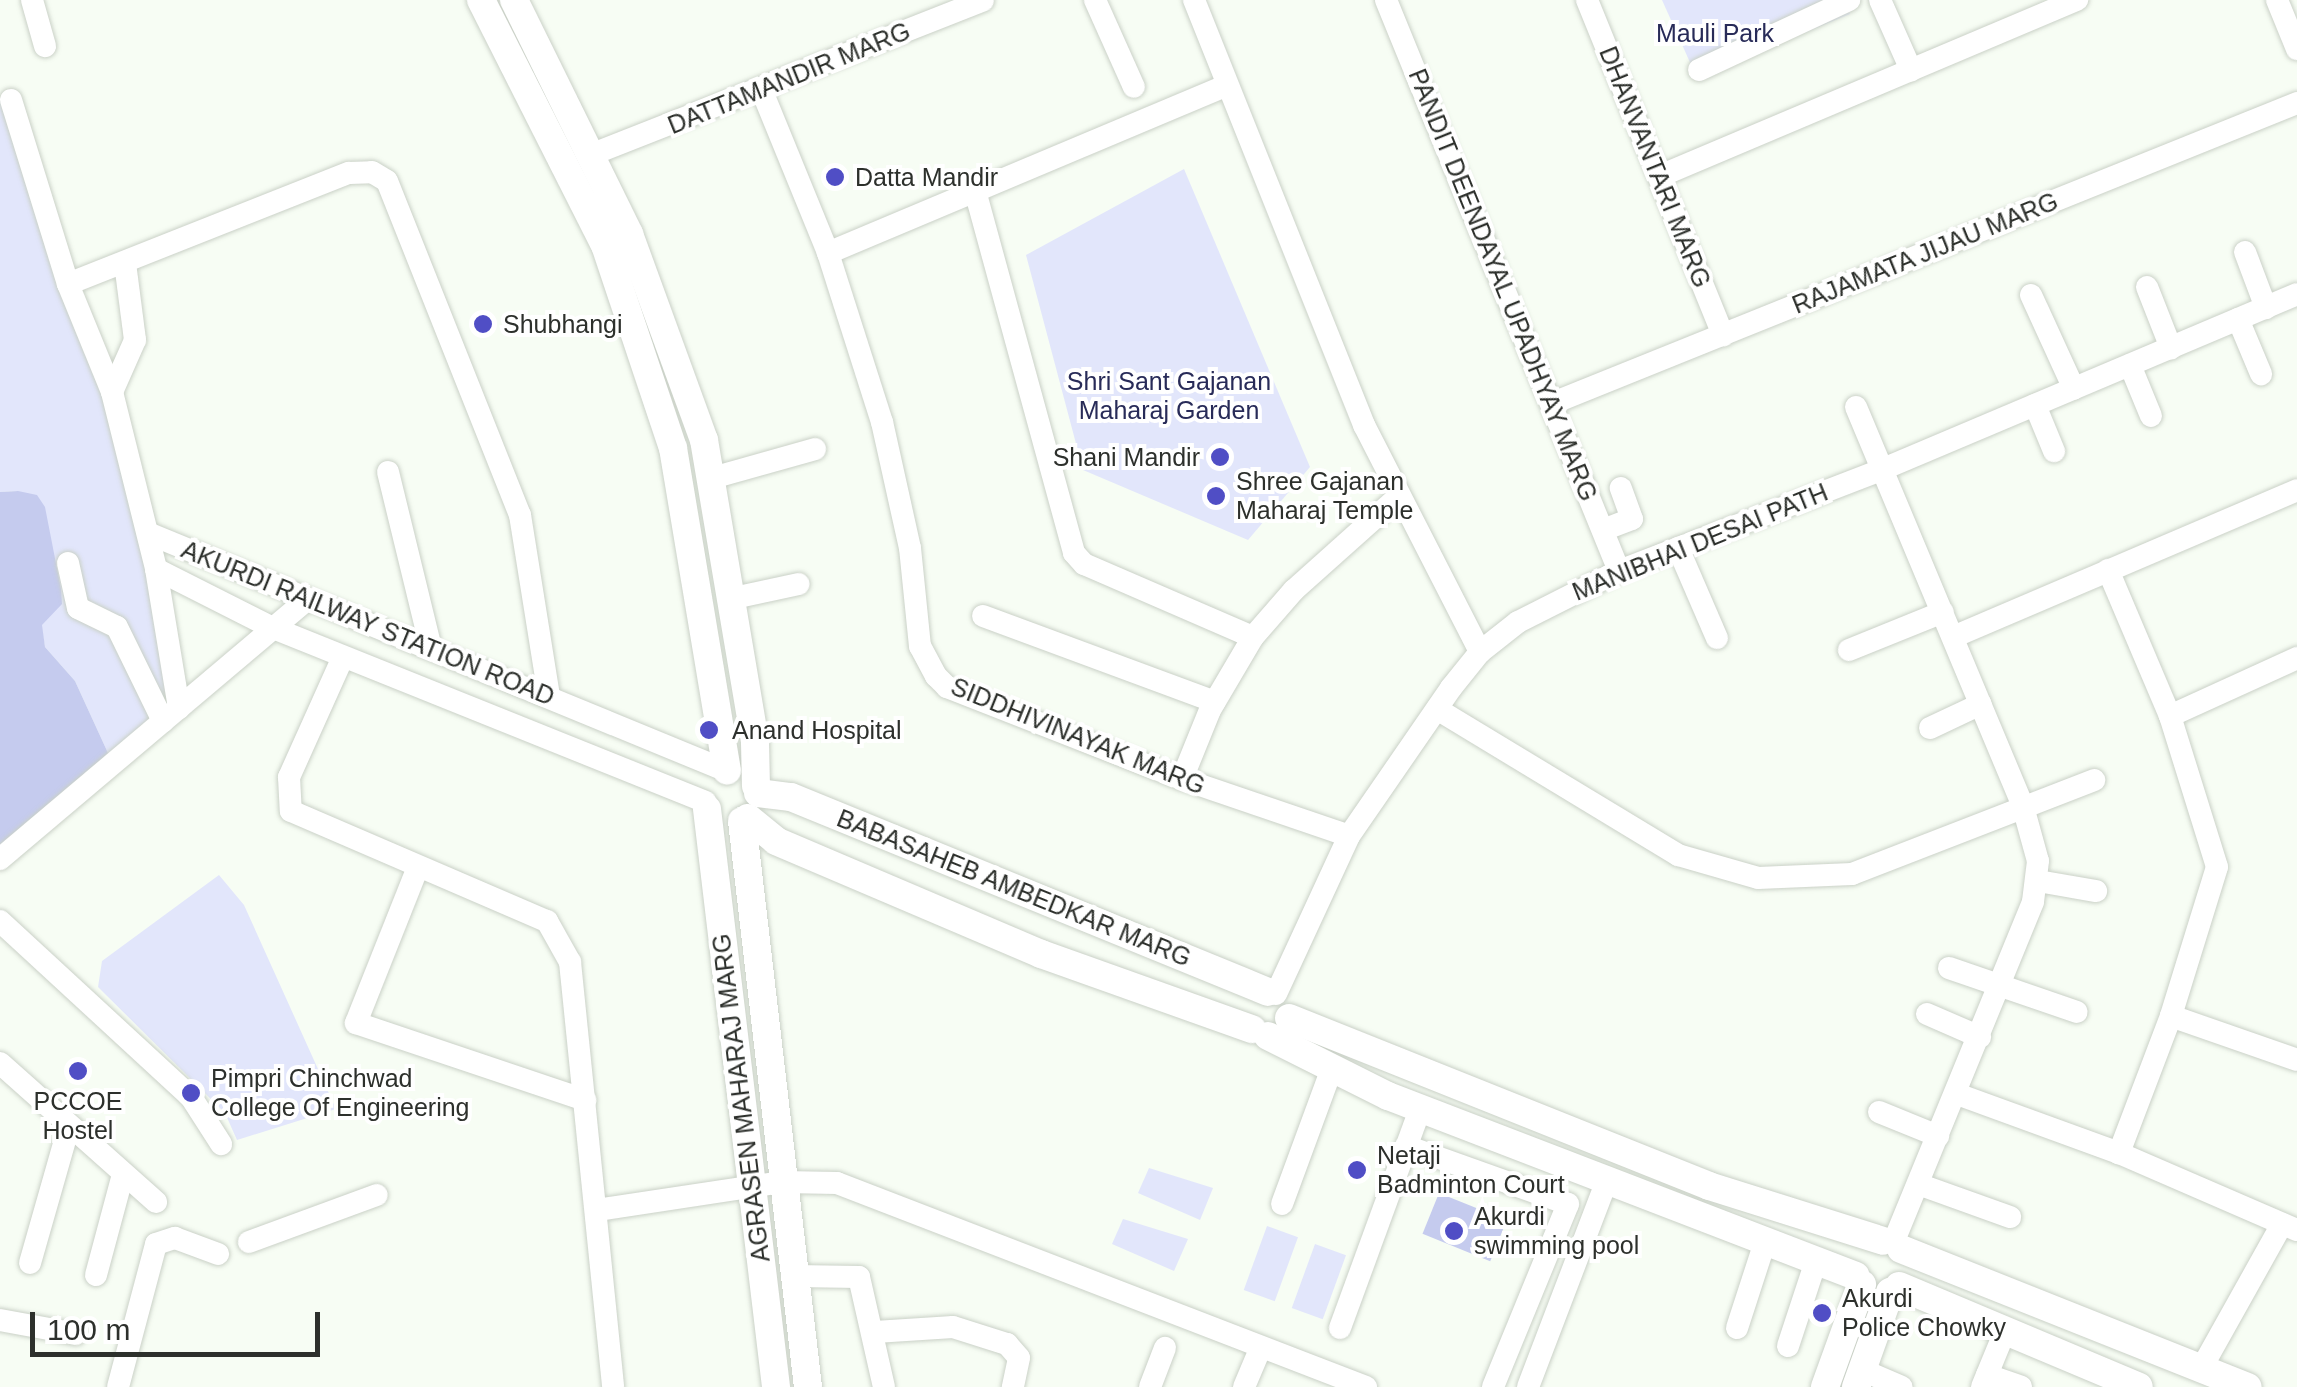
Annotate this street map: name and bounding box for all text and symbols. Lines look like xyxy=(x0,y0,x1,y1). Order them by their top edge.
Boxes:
street label: DATTAMANDIR MARG xyxy=(663,16,915,140)
park label: Mauli Park xyxy=(1656,18,1774,48)
street label: DHANVANTARI MARG xyxy=(1593,42,1717,292)
street label: PANDIT DEENDAYAL UPADHYAY MARG xyxy=(1402,64,1604,506)
place label: Datta Mandir xyxy=(855,162,998,192)
marker: Datta Mandir xyxy=(824,166,846,188)
street label: RAJAMATA JIJAU MARG xyxy=(1787,186,2063,320)
place label: Shubhangi xyxy=(503,309,623,339)
marker: Shubhangi xyxy=(472,313,494,335)
park label: Shri Sant Gajanan Maharaj Garden xyxy=(1067,367,1271,426)
place label: Shani Mandir xyxy=(1053,442,1200,472)
marker: Shani Mandir xyxy=(1209,446,1231,468)
place label: Shree Gajanan Maharaj Temple xyxy=(1236,467,1414,526)
street label: MANIBHAI DESAI PATH xyxy=(1568,477,1832,607)
marker: Shree Gajanan Maharaj Temple xyxy=(1205,485,1227,507)
street label: AKURDI RAILWAY STATION ROAD xyxy=(177,534,559,712)
street label: SIDDHIVINAYAK MARG xyxy=(947,671,1209,801)
place label: Anand Hospital xyxy=(732,715,902,745)
marker: Anand Hospital xyxy=(696,717,722,743)
street label: BABASAHEB AMBEDKAR MARG xyxy=(832,803,1196,973)
street label: AGRASEN MAHARAJ MARG xyxy=(706,932,776,1264)
marker: PCCOE Hostel xyxy=(67,1060,89,1082)
place label: Pimpri Chinchwad College Of Engineering xyxy=(211,1064,469,1123)
marker: Pimpri Chinchwad College Of Engineering xyxy=(180,1082,202,1104)
place label: PCCOE Hostel xyxy=(34,1087,122,1146)
place label: Netaji Badminton Court xyxy=(1377,1141,1565,1200)
marker: Netaji Badminton Court xyxy=(1346,1159,1368,1181)
place label: Akurdi swimming pool xyxy=(1474,1202,1639,1261)
marker: Akurdi swimming pool xyxy=(1443,1220,1465,1242)
place label: Akurdi Police Chowky xyxy=(1842,1284,2006,1343)
scale bar xyxy=(35,1292,325,1354)
marker: Akurdi Police Chowky xyxy=(1811,1302,1833,1324)
text: 100 m xyxy=(47,1313,130,1346)

